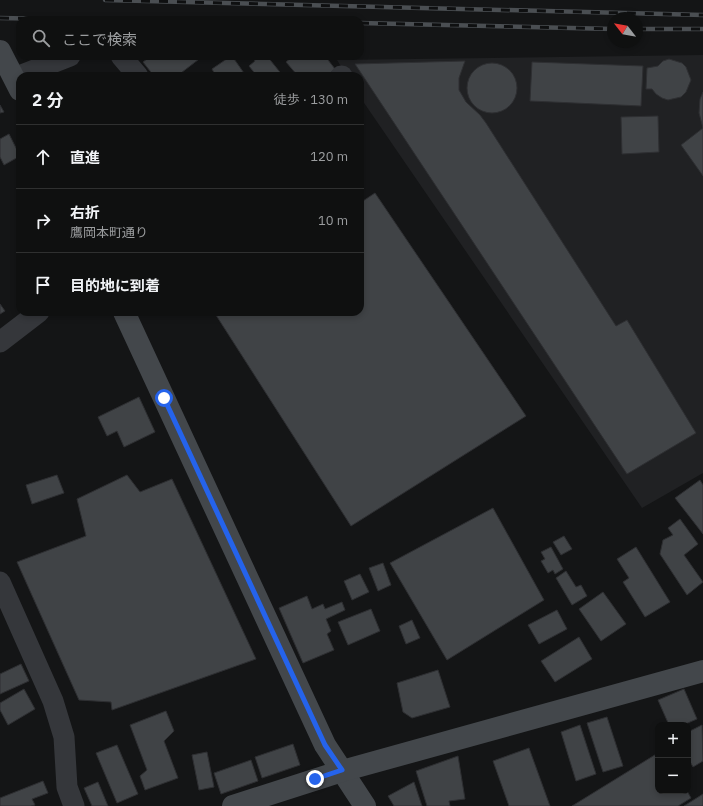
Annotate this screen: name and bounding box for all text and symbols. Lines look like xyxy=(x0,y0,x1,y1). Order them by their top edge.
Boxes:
north arrow xyxy=(607,12,643,48)
search box xyxy=(16,16,364,60)
icon: search xyxy=(30,27,52,49)
text: ここで検索 xyxy=(62,30,137,49)
text: 2 分 xyxy=(32,89,63,111)
text: 徒歩 · 130 m xyxy=(274,91,348,108)
icon: ahead xyxy=(32,146,54,168)
text: 直進 xyxy=(70,148,100,167)
text: 120 m xyxy=(310,148,348,165)
text: 右折 xyxy=(70,203,100,222)
icon: right xyxy=(32,210,54,232)
text: 10 m xyxy=(318,212,348,229)
text: 鷹岡本町通り xyxy=(70,224,148,241)
icon: arrive xyxy=(32,274,54,296)
text: 目的地に到着 xyxy=(70,276,160,295)
route start xyxy=(155,389,173,407)
map controls xyxy=(655,722,691,794)
button: + xyxy=(655,722,691,758)
button: − xyxy=(655,758,691,794)
route end xyxy=(306,770,324,788)

